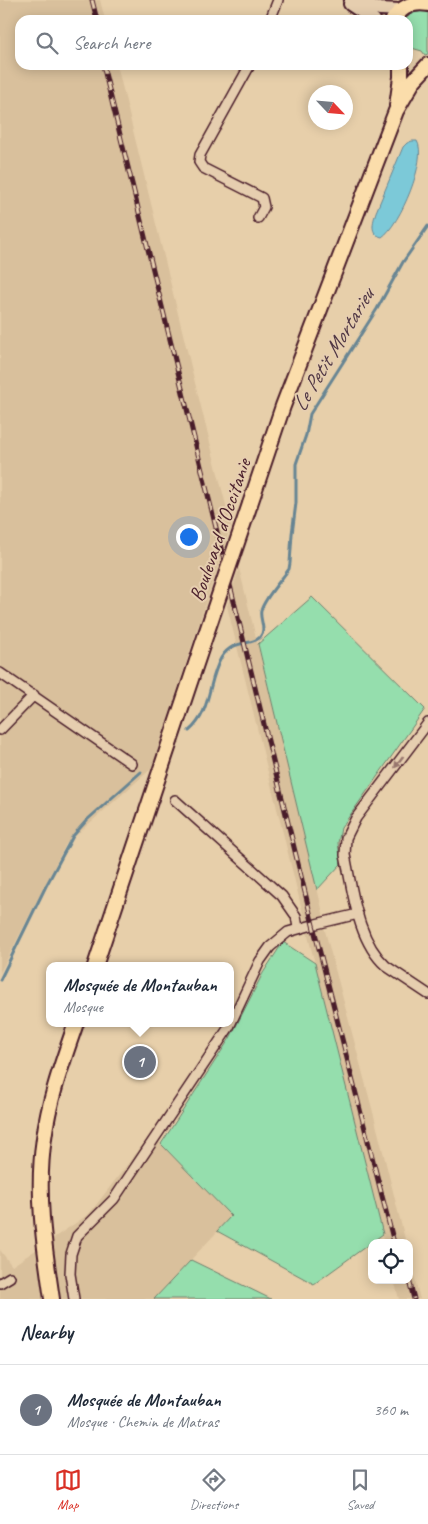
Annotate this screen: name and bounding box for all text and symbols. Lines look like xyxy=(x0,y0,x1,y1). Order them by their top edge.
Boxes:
search box xyxy=(15,15,413,70)
icon: search xyxy=(33,29,61,57)
text: Search here xyxy=(73,31,150,55)
north arrow xyxy=(308,85,353,130)
water label: Le Petit Mortarieu xyxy=(285,280,382,416)
street label: Boulevard d'Occitanie xyxy=(183,453,257,605)
your location xyxy=(176,524,202,550)
one-way arrow xyxy=(393,755,404,768)
popup xyxy=(46,962,234,1027)
text: Mosquée de Montauban xyxy=(63,973,217,997)
text: Mosque xyxy=(63,997,103,1017)
pin: 1 xyxy=(124,1043,156,1081)
map controls xyxy=(368,1239,413,1284)
button: locate xyxy=(368,1239,413,1284)
text: Nearby xyxy=(20,1319,73,1345)
text: Mosquée de Montauban xyxy=(67,1388,221,1412)
text: 1 xyxy=(32,1400,40,1420)
text: 360 m xyxy=(374,1400,408,1420)
text: Mosque · Chemin de Matras xyxy=(67,1412,218,1432)
tab: Map xyxy=(54,1466,82,1513)
tab: Directions xyxy=(190,1466,238,1513)
tab: Saved xyxy=(346,1466,374,1513)

